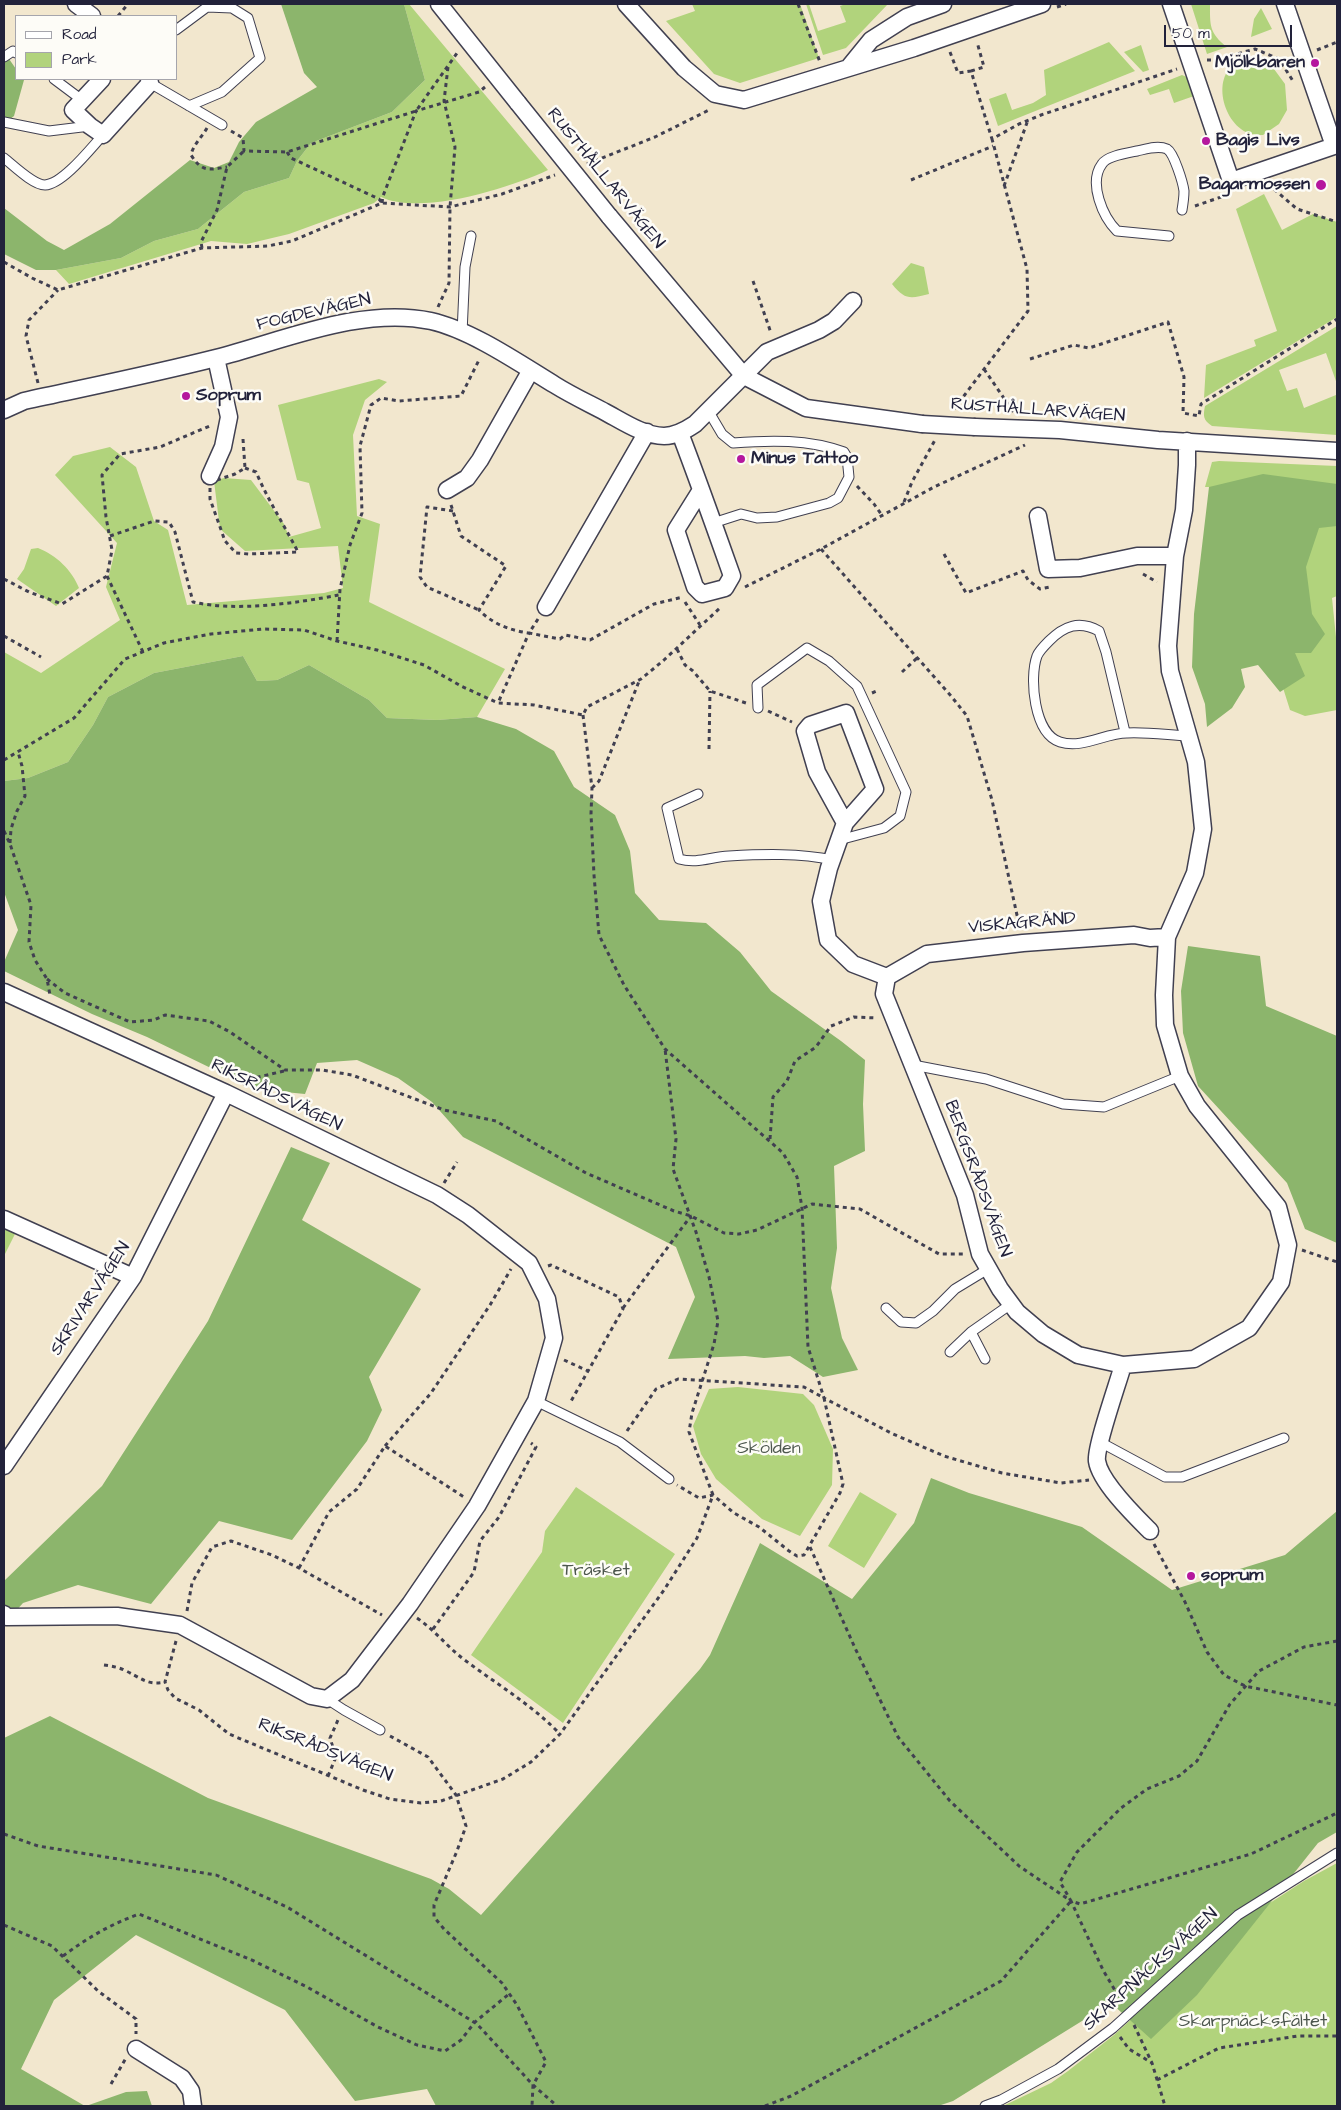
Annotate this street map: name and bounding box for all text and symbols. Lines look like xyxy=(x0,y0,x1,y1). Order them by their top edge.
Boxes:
legend xyxy=(15,15,178,80)
scale bar xyxy=(1166,15,1294,47)
text: 50 m xyxy=(1172,23,1210,44)
text: Road xyxy=(62,24,96,45)
text: Park xyxy=(62,49,97,70)
place label: Mjölkbaren xyxy=(1215,52,1305,74)
marker: Mjölkbaren xyxy=(1309,57,1321,69)
street label: RUSTHÅLLARVÄGEN xyxy=(542,104,668,254)
place label: Bagis Livs xyxy=(1216,130,1300,152)
marker: Bagis Livs xyxy=(1200,135,1212,147)
place label: Bagarmossen xyxy=(1199,174,1310,196)
marker: Bagarmossen xyxy=(1314,178,1328,192)
street label: FOGDEVÄGEN xyxy=(255,289,373,337)
place label: Soprum xyxy=(196,385,261,407)
marker: Soprum xyxy=(180,390,192,402)
street label: RUSTHÅLLARVÄGEN xyxy=(950,394,1126,428)
place label: Minus Tattoo xyxy=(751,448,858,470)
marker: Minus Tattoo xyxy=(735,453,747,465)
street label: VISKAGRÄND xyxy=(967,909,1077,939)
street label: RIKSRÅDSVÄGEN xyxy=(207,1055,345,1137)
street label: BERGSRÅDSVÄGEN xyxy=(939,1098,1015,1260)
street label: SKRIVARVÄGEN xyxy=(46,1238,136,1360)
park label: Skölden xyxy=(737,1438,801,1460)
park label: Träsket xyxy=(562,1560,630,1582)
place label: soprum xyxy=(1201,1565,1263,1587)
marker: soprum xyxy=(1185,1570,1197,1582)
street label: RIKSRÅDSVÄGEN xyxy=(255,1714,395,1788)
street label: SKARPNÄCKSVÄGEN xyxy=(1079,1904,1223,2036)
park label: Skarpnäcksfältet xyxy=(1179,2011,1327,2033)

